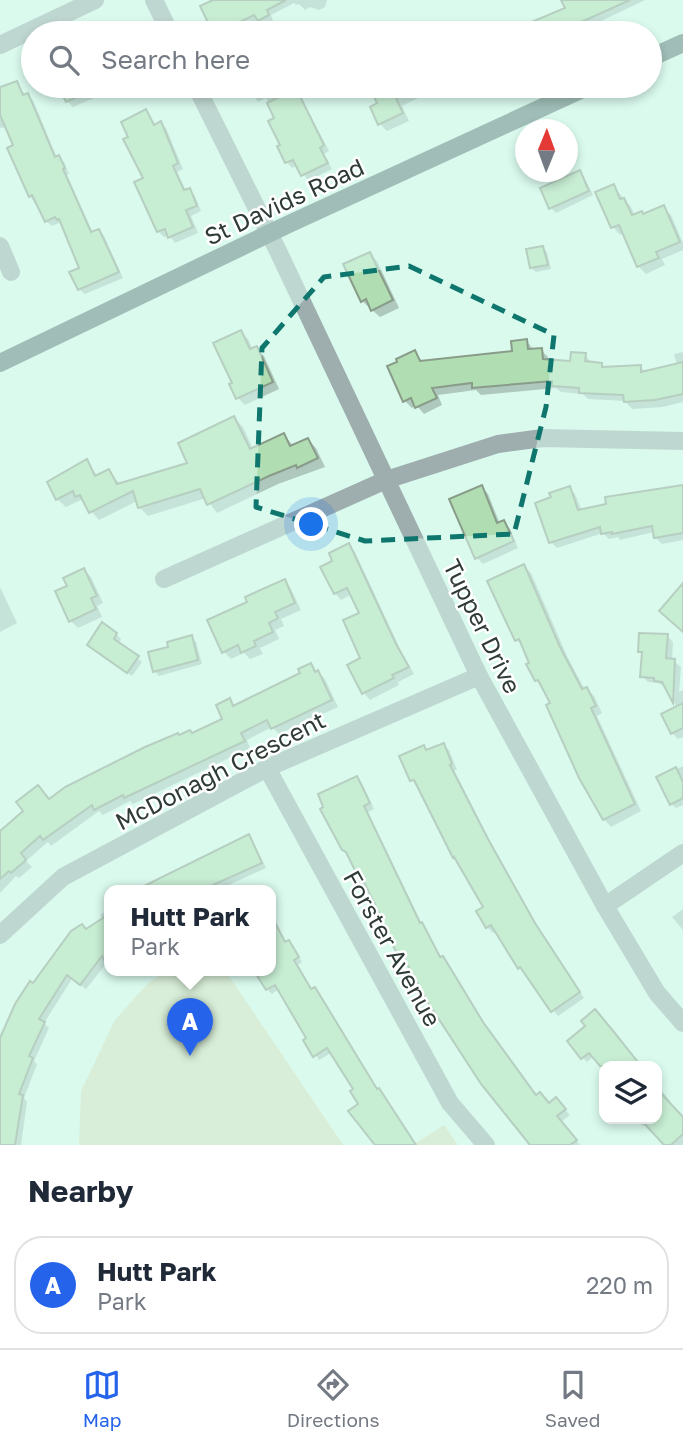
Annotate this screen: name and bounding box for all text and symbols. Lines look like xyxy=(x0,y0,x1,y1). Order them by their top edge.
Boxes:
search box xyxy=(21,21,662,98)
icon: search xyxy=(45,41,83,79)
text: Search here xyxy=(101,44,250,75)
north arrow xyxy=(515,119,578,182)
street label: St Davids Road xyxy=(200,151,368,251)
your location xyxy=(294,507,328,541)
street label: Tupper Drive xyxy=(438,554,528,698)
street label: McDonagh Crescent xyxy=(110,704,330,836)
street label: Forster Avenue xyxy=(338,865,448,1031)
popup xyxy=(104,885,276,976)
text: Hutt Park xyxy=(130,901,250,932)
text: Park xyxy=(130,932,180,960)
pin: A xyxy=(167,998,213,1056)
map controls xyxy=(599,1061,662,1124)
button: layers xyxy=(599,1061,662,1124)
text: Nearby xyxy=(28,1173,133,1209)
text: Hutt Park xyxy=(97,1256,217,1287)
text: A xyxy=(45,1271,61,1299)
text: 220 m xyxy=(586,1271,653,1299)
text: Park xyxy=(97,1287,147,1315)
tab: Map xyxy=(83,1366,121,1431)
tab: Directions xyxy=(287,1366,380,1431)
tab: Saved xyxy=(545,1366,600,1431)

